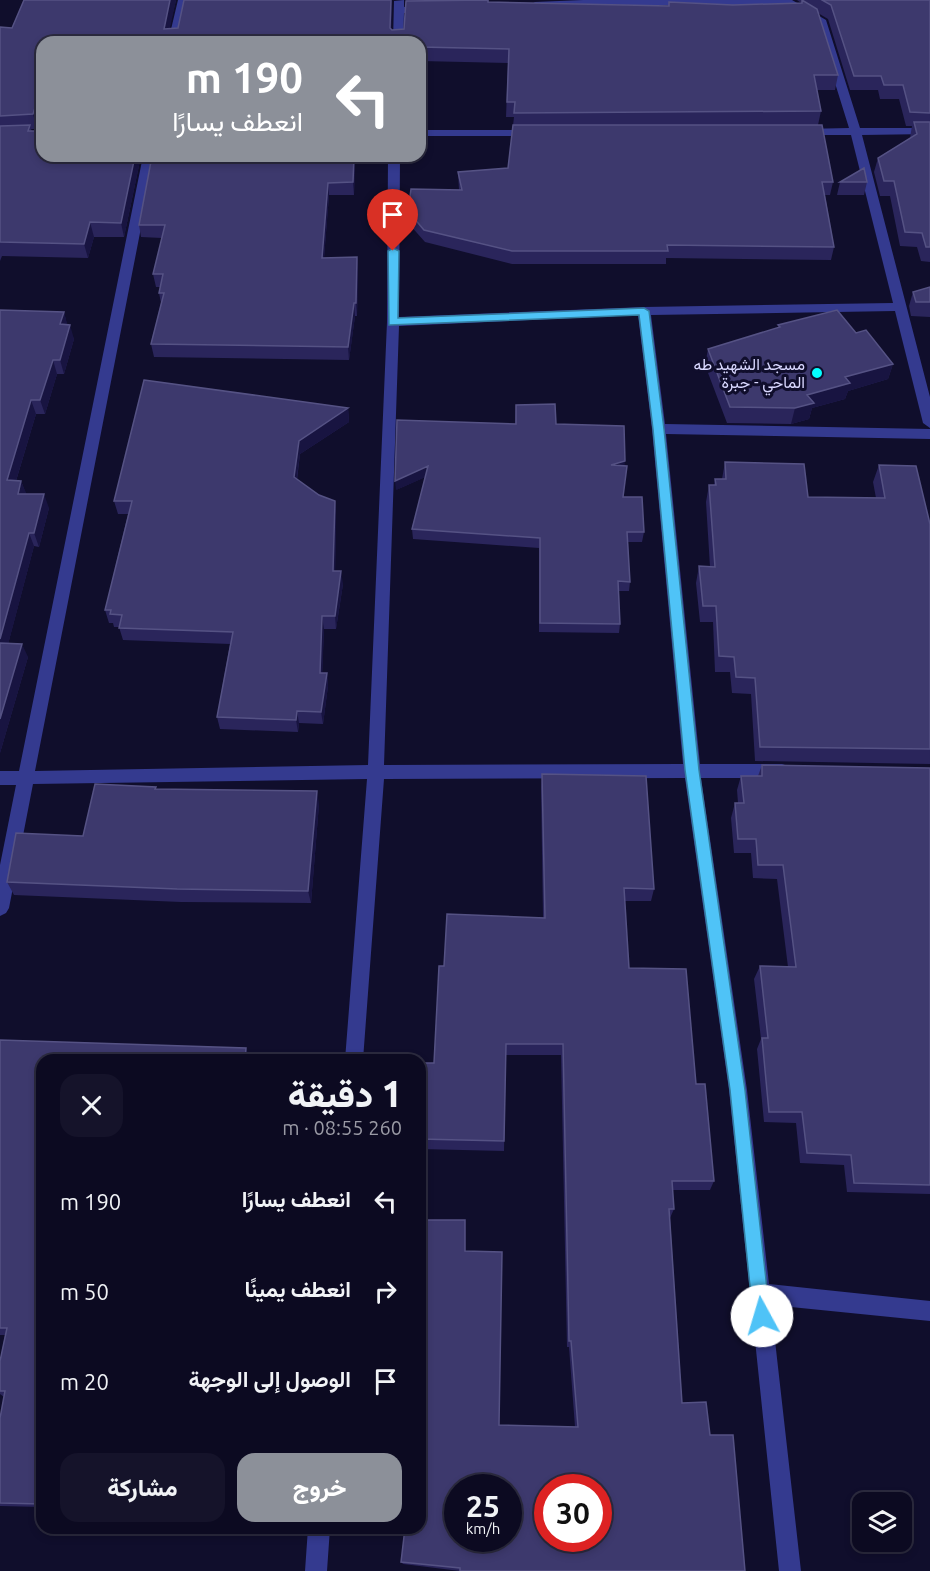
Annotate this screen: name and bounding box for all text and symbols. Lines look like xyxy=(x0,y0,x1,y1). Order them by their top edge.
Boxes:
text: 190 m xyxy=(186,54,303,101)
icon: left xyxy=(324,60,402,138)
text: انعطف يسارًا xyxy=(172,106,303,136)
pin xyxy=(367,189,418,251)
icon: arrive xyxy=(376,198,409,231)
place label: مسجد الشهيد طه الماحي - جبرة xyxy=(693,355,805,396)
marker: مسجد الشهيد طه الماحي - جبرة xyxy=(810,366,824,380)
text: 1 دقيقة xyxy=(288,1073,402,1114)
button: close xyxy=(60,1074,123,1137)
text: 260 m · 08:55 xyxy=(282,1116,402,1139)
icon: left xyxy=(369,1185,402,1218)
text: انعطف يسارًا xyxy=(242,1186,351,1211)
text: 190 m xyxy=(60,1189,121,1214)
icon: right xyxy=(369,1275,402,1308)
text: انعطف يمينًا xyxy=(244,1276,351,1301)
text: 50 m xyxy=(60,1279,109,1304)
position arrow xyxy=(730,1284,794,1348)
icon: arrive xyxy=(369,1365,402,1398)
text: الوصول إلى الوجهة xyxy=(188,1366,351,1391)
text: 20 m xyxy=(60,1369,109,1394)
button: مشاركة xyxy=(60,1453,225,1522)
button: خروج xyxy=(237,1453,402,1522)
speed limit sign: 30 xyxy=(534,1474,612,1552)
text: 25 xyxy=(466,1489,500,1523)
map controls xyxy=(852,1492,912,1552)
button: layers xyxy=(852,1492,912,1552)
text: km/h xyxy=(466,1520,500,1537)

